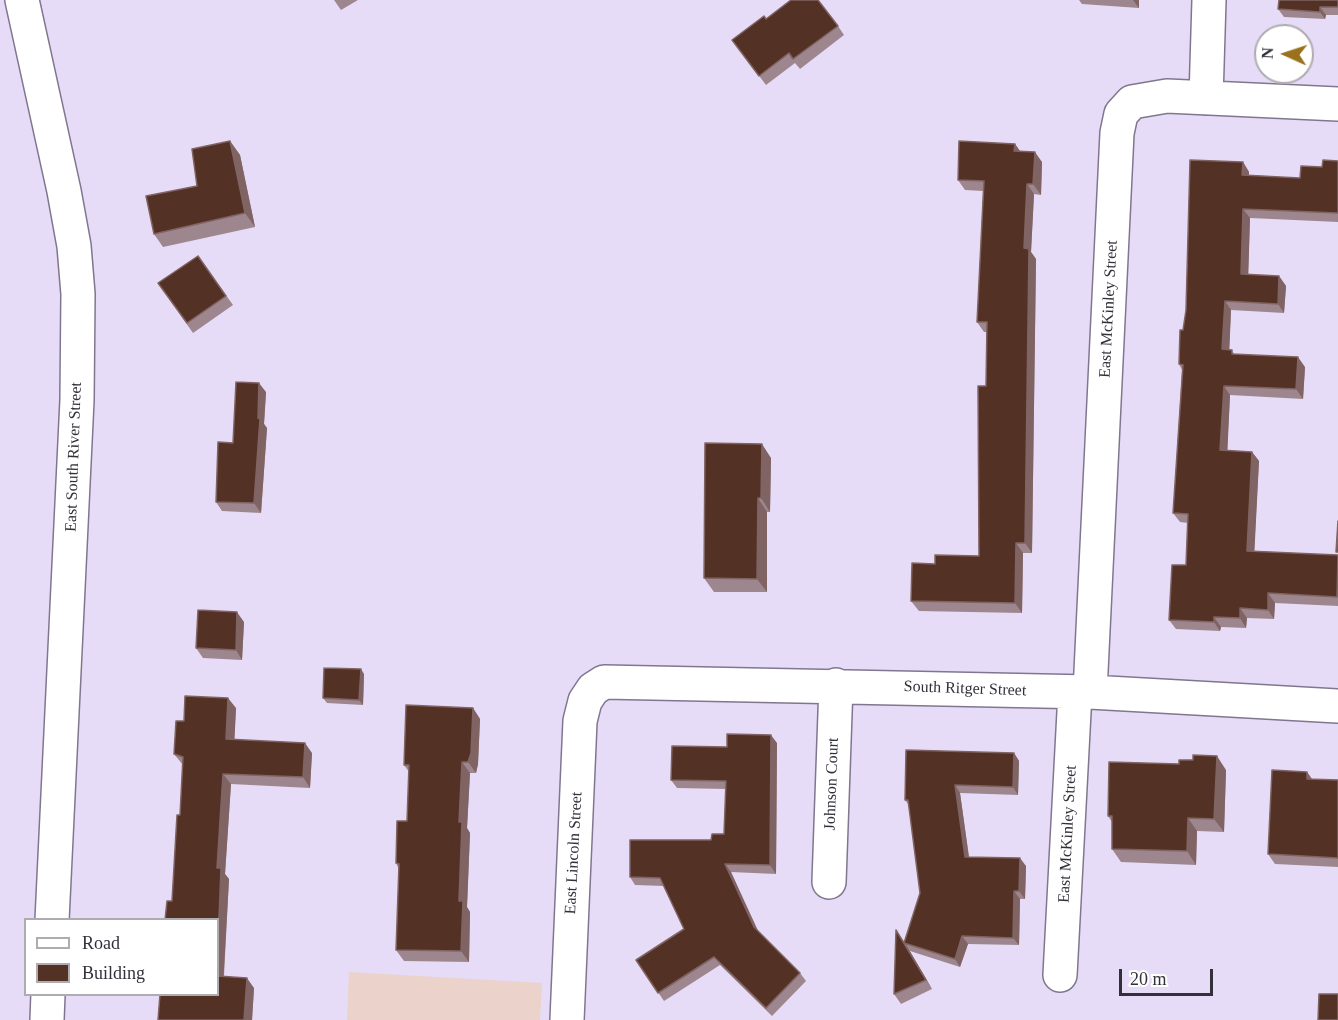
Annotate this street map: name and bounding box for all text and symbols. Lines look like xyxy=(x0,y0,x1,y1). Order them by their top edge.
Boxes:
north arrow xyxy=(1254,24,1314,84)
text: N xyxy=(1259,47,1276,59)
street label: East McKinley Street xyxy=(1096,240,1122,378)
street label: East South River Street xyxy=(62,382,86,532)
street label: South Ritger Street xyxy=(903,677,1027,701)
street label: Johnson Court xyxy=(821,737,843,831)
street label: East McKinley Street xyxy=(1055,765,1081,903)
street label: East Lincoln Street xyxy=(561,791,587,915)
legend xyxy=(24,918,219,996)
text: Road xyxy=(82,933,120,953)
scale bar xyxy=(1122,957,1216,995)
text: Building xyxy=(82,963,145,983)
text: 20 m xyxy=(1130,969,1167,989)

